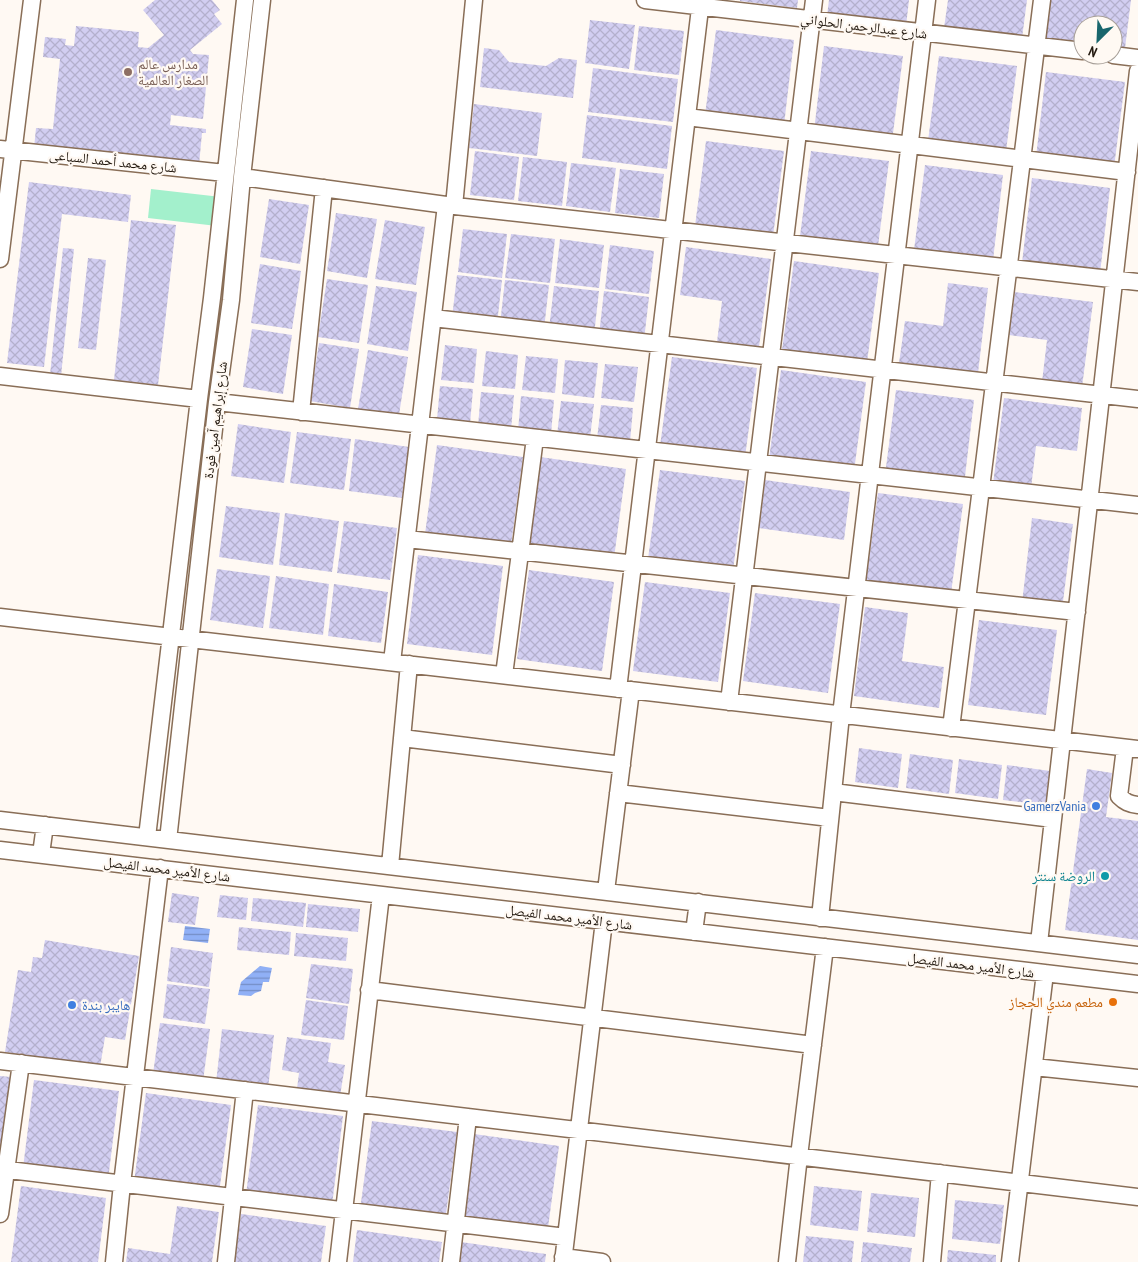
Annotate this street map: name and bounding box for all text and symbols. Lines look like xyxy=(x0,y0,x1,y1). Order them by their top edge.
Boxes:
street label: شارع عبدالرحمن الحلواني xyxy=(799,9,928,45)
north arrow xyxy=(1073,15,1123,65)
text: N xyxy=(1086,42,1100,62)
place label: مدارس عالم الصغار العالمية xyxy=(138,55,209,89)
marker: مدارس عالم الصغار العالمية xyxy=(122,66,134,78)
street label: شارع محمد أحمد السباعى xyxy=(48,145,178,178)
street label: شارع إبراهيم آمين فودة xyxy=(199,360,232,480)
place label: GamerzVania xyxy=(1023,797,1086,815)
marker: GamerzVania xyxy=(1090,800,1102,812)
street label: شارع الأمير محمد الفيصل xyxy=(103,852,231,887)
place label: الروضة سنتر xyxy=(1031,867,1095,885)
marker: الروضة سنتر xyxy=(1099,870,1111,882)
street label: شارع الأمير محمد الفيصل xyxy=(505,900,633,935)
street label: شارع الأمير محمد الفيصل xyxy=(907,948,1035,983)
place label: مطعم مندي الحجاز xyxy=(1008,993,1103,1014)
place label: هايبر بندة xyxy=(82,996,130,1014)
marker: مطعم مندي الحجاز xyxy=(1107,996,1119,1008)
marker: هايبر بندة xyxy=(66,999,78,1011)

